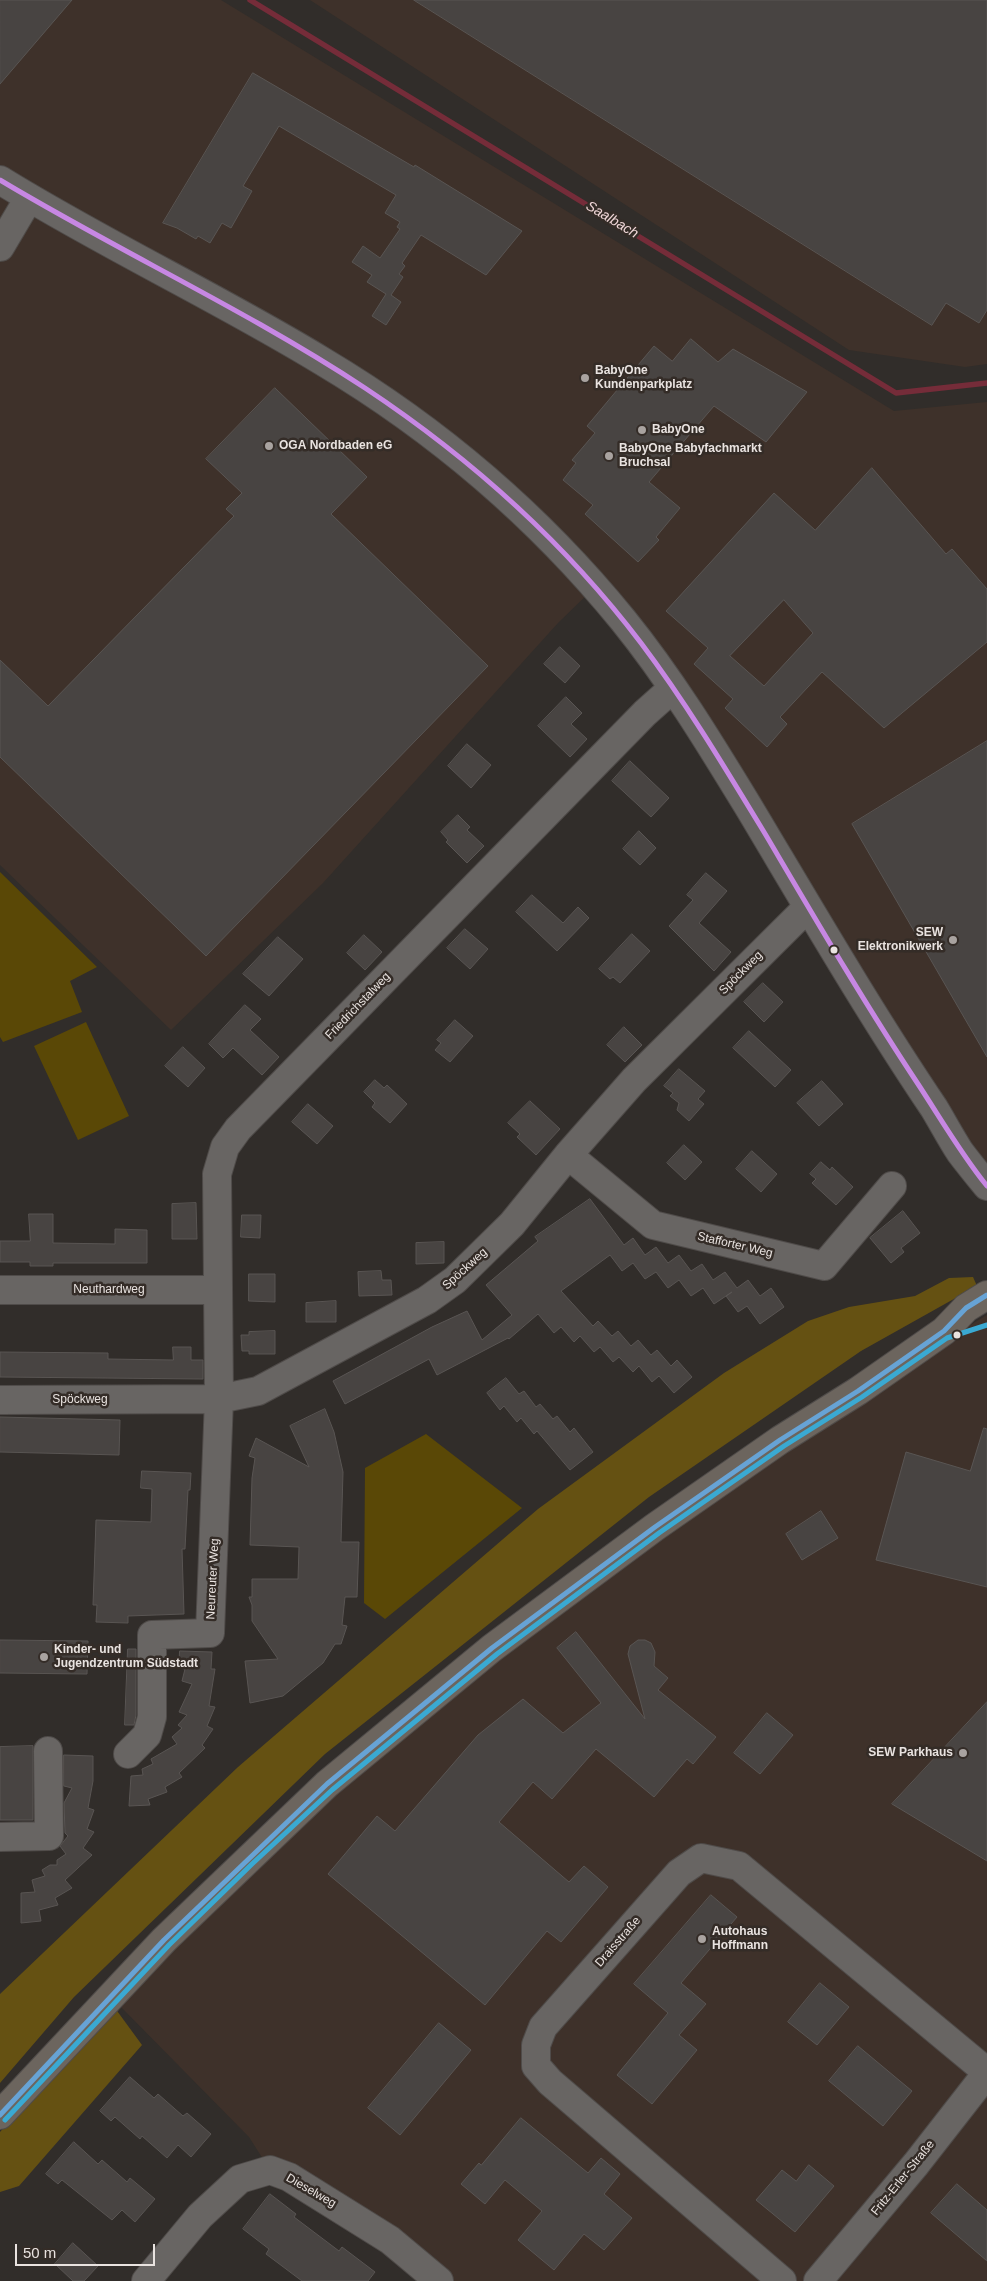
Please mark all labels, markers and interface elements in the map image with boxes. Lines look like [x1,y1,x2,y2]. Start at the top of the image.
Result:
water label: Saalbach [583,198,641,242]
place label: BabyOne Kundenparkplatz [595,364,692,392]
marker: BabyOne Kundenparkplatz [579,372,591,384]
place label: BabyOne [652,423,705,437]
marker: BabyOne [636,424,648,436]
place label: OGA Nordbaden eG [279,439,392,453]
marker: OGA Nordbaden eG [263,440,275,452]
place label: BabyOne Babyfachmarkt Bruchsal [619,442,762,470]
marker: BabyOne Babyfachmarkt Bruchsal [603,450,615,462]
place label: SEW Elektronikwerk [858,926,943,954]
marker: SEW Elektronikwerk [947,934,959,946]
unlabelled marker [829,945,839,955]
street label: Spöckweg [716,948,766,998]
street label: Friedrichstalweg [322,970,394,1042]
street label: Stafforter Weg [696,1229,774,1261]
street label: Spöckweg [440,1245,490,1293]
street label: Neuthardweg [73,1283,145,1297]
unlabelled marker [952,1330,962,1340]
street label: Spöckweg [52,1393,108,1407]
street label: Neureuter Weg [204,1538,222,1620]
place label: Kinder- und Jugendzentrum Südstadt [54,1643,198,1671]
marker: Kinder- und Jugendzentrum Südstadt [38,1651,50,1663]
place label: SEW Parkhaus [868,1746,953,1760]
marker: SEW Parkhaus [957,1747,969,1759]
street label: Draisstraße [592,1914,644,1970]
place label: Autohaus Hoffmann [712,1925,768,1953]
marker: Autohaus Hoffmann [696,1933,708,1945]
street label: Fritz-Erler-Straße [868,2137,938,2219]
street label: Dieselweg [283,2171,339,2211]
scale bar [18,2234,158,2266]
text: 50 m [23,2244,56,2261]

